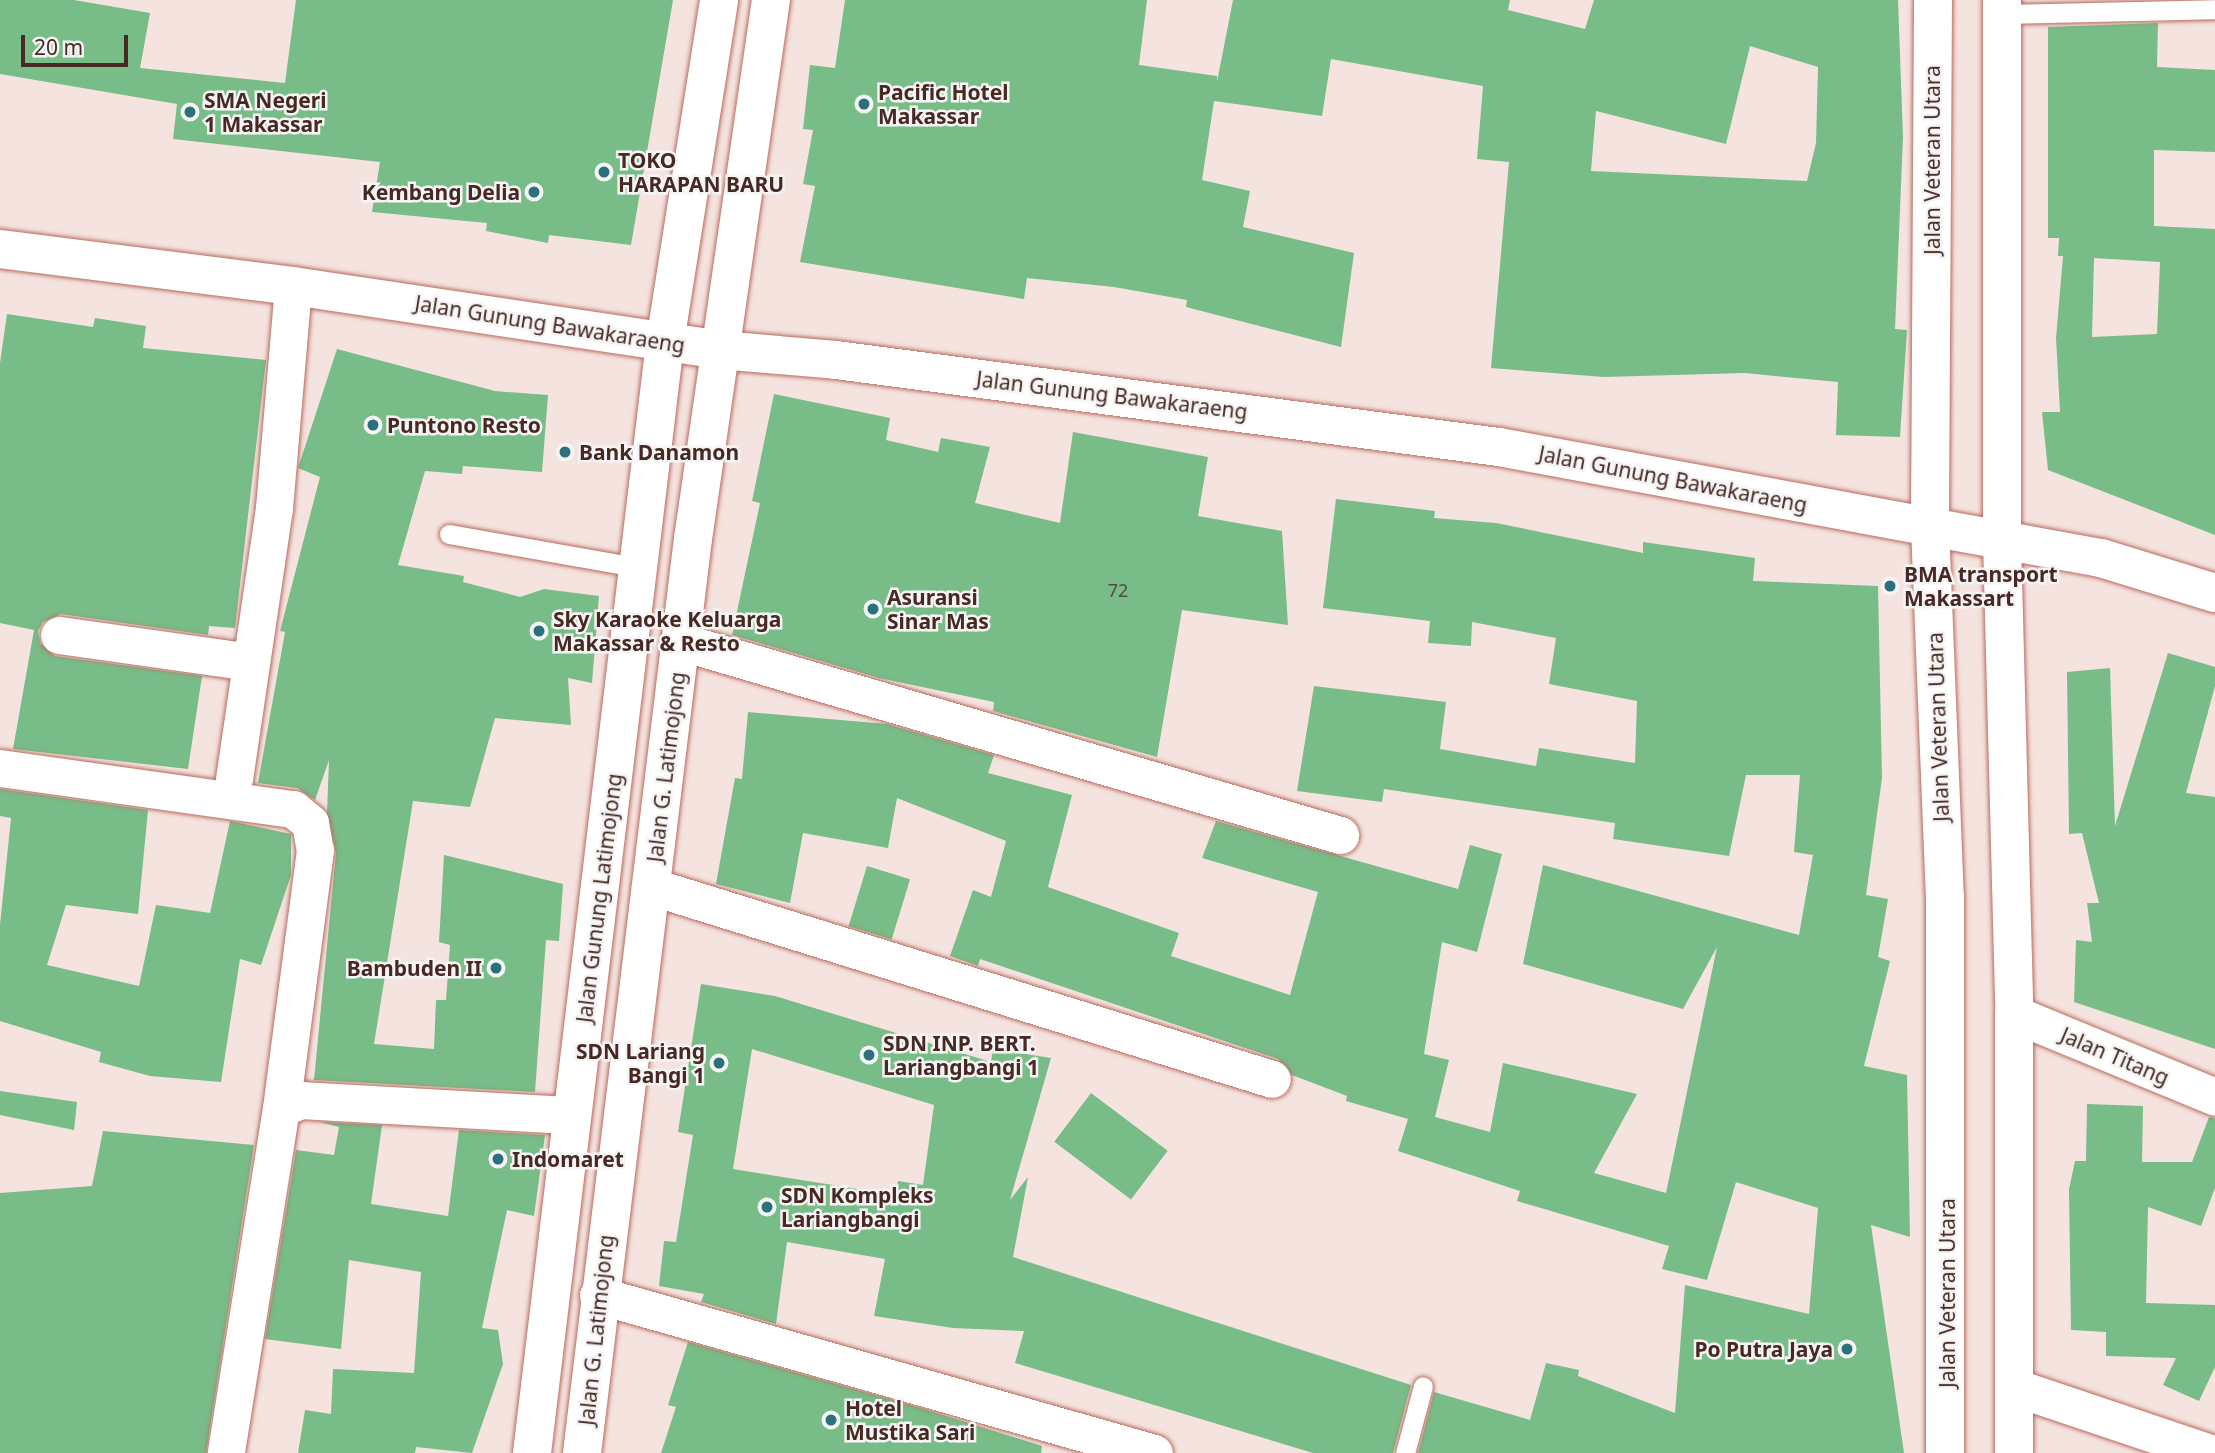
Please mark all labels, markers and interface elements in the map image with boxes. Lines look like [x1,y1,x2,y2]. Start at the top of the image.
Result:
scale bar [24,21,131,65]
text: 20 m [34,33,83,61]
street label: Jalan Veteran Utara [1919,65,1945,255]
place label: Pacific Hotel Makassar [878,79,1009,129]
place label: SMA Negeri 1 Makassar [204,87,326,137]
marker: Pacific Hotel Makassar [856,96,872,112]
marker: SMA Negeri 1 Makassar [182,104,198,120]
place label: TOKO HARAPAN BARU [618,147,784,197]
marker: TOKO HARAPAN BARU [596,164,612,180]
place label: Kembang Delia [362,179,520,205]
marker: Kembang Delia [526,184,542,200]
street label: Jalan Gunung Bawakaraeng [413,290,687,358]
street label: Jalan Gunung Bawakaraeng [975,366,1249,424]
place label: Puntono Resto [387,412,541,438]
marker: Puntono Resto [365,417,381,433]
place label: Bank Danamon [579,439,739,465]
street label: Jalan Gunung Bawakaraeng [1537,441,1809,517]
marker: Bank Danamon [557,444,573,460]
place label: BMA transport Makassart [1904,561,2058,611]
marker: BMA transport Makassart [1882,578,1898,594]
house number: 72 [1108,579,1128,601]
place label: Asuransi Sinar Mas [887,584,989,634]
marker: Asuransi Sinar Mas [865,601,881,617]
place label: Sky Karaoke Keluarga Makassar & Resto [553,606,781,656]
marker: Sky Karaoke Keluarga Makassar & Resto [531,623,547,639]
street label: Jalan Veteran Utara [1922,632,1954,822]
street label: Jalan G. Latimojong [642,670,690,864]
street label: Jalan Gunung Latimojong [571,772,627,1024]
place label: Bambuden II [347,955,482,981]
marker: Bambuden II [488,960,504,976]
street label: Jalan Titang [2057,1022,2173,1090]
place label: SDN INP. BERT. Lariangbangi 1 [883,1030,1039,1080]
place label: SDN Lariang Bangi 1 [576,1038,705,1088]
marker: SDN INP. BERT. Lariangbangi 1 [861,1047,877,1063]
marker: SDN Lariang Bangi 1 [711,1055,727,1071]
place label: Indomaret [512,1146,624,1172]
marker: Indomaret [490,1151,506,1167]
place label: SDN Kompleks Lariangbangi [781,1182,934,1232]
street label: Jalan Veteran Utara [1934,1198,1960,1388]
marker: SDN Kompleks Lariangbangi [759,1199,775,1215]
street label: Jalan G. Latimojong [573,1233,619,1427]
place label: Po Putra Jaya [1694,1336,1833,1362]
marker: Po Putra Jaya [1839,1341,1855,1357]
place label: Hotel Mustika Sari [845,1395,975,1445]
marker: Hotel Mustika Sari [823,1412,839,1428]

